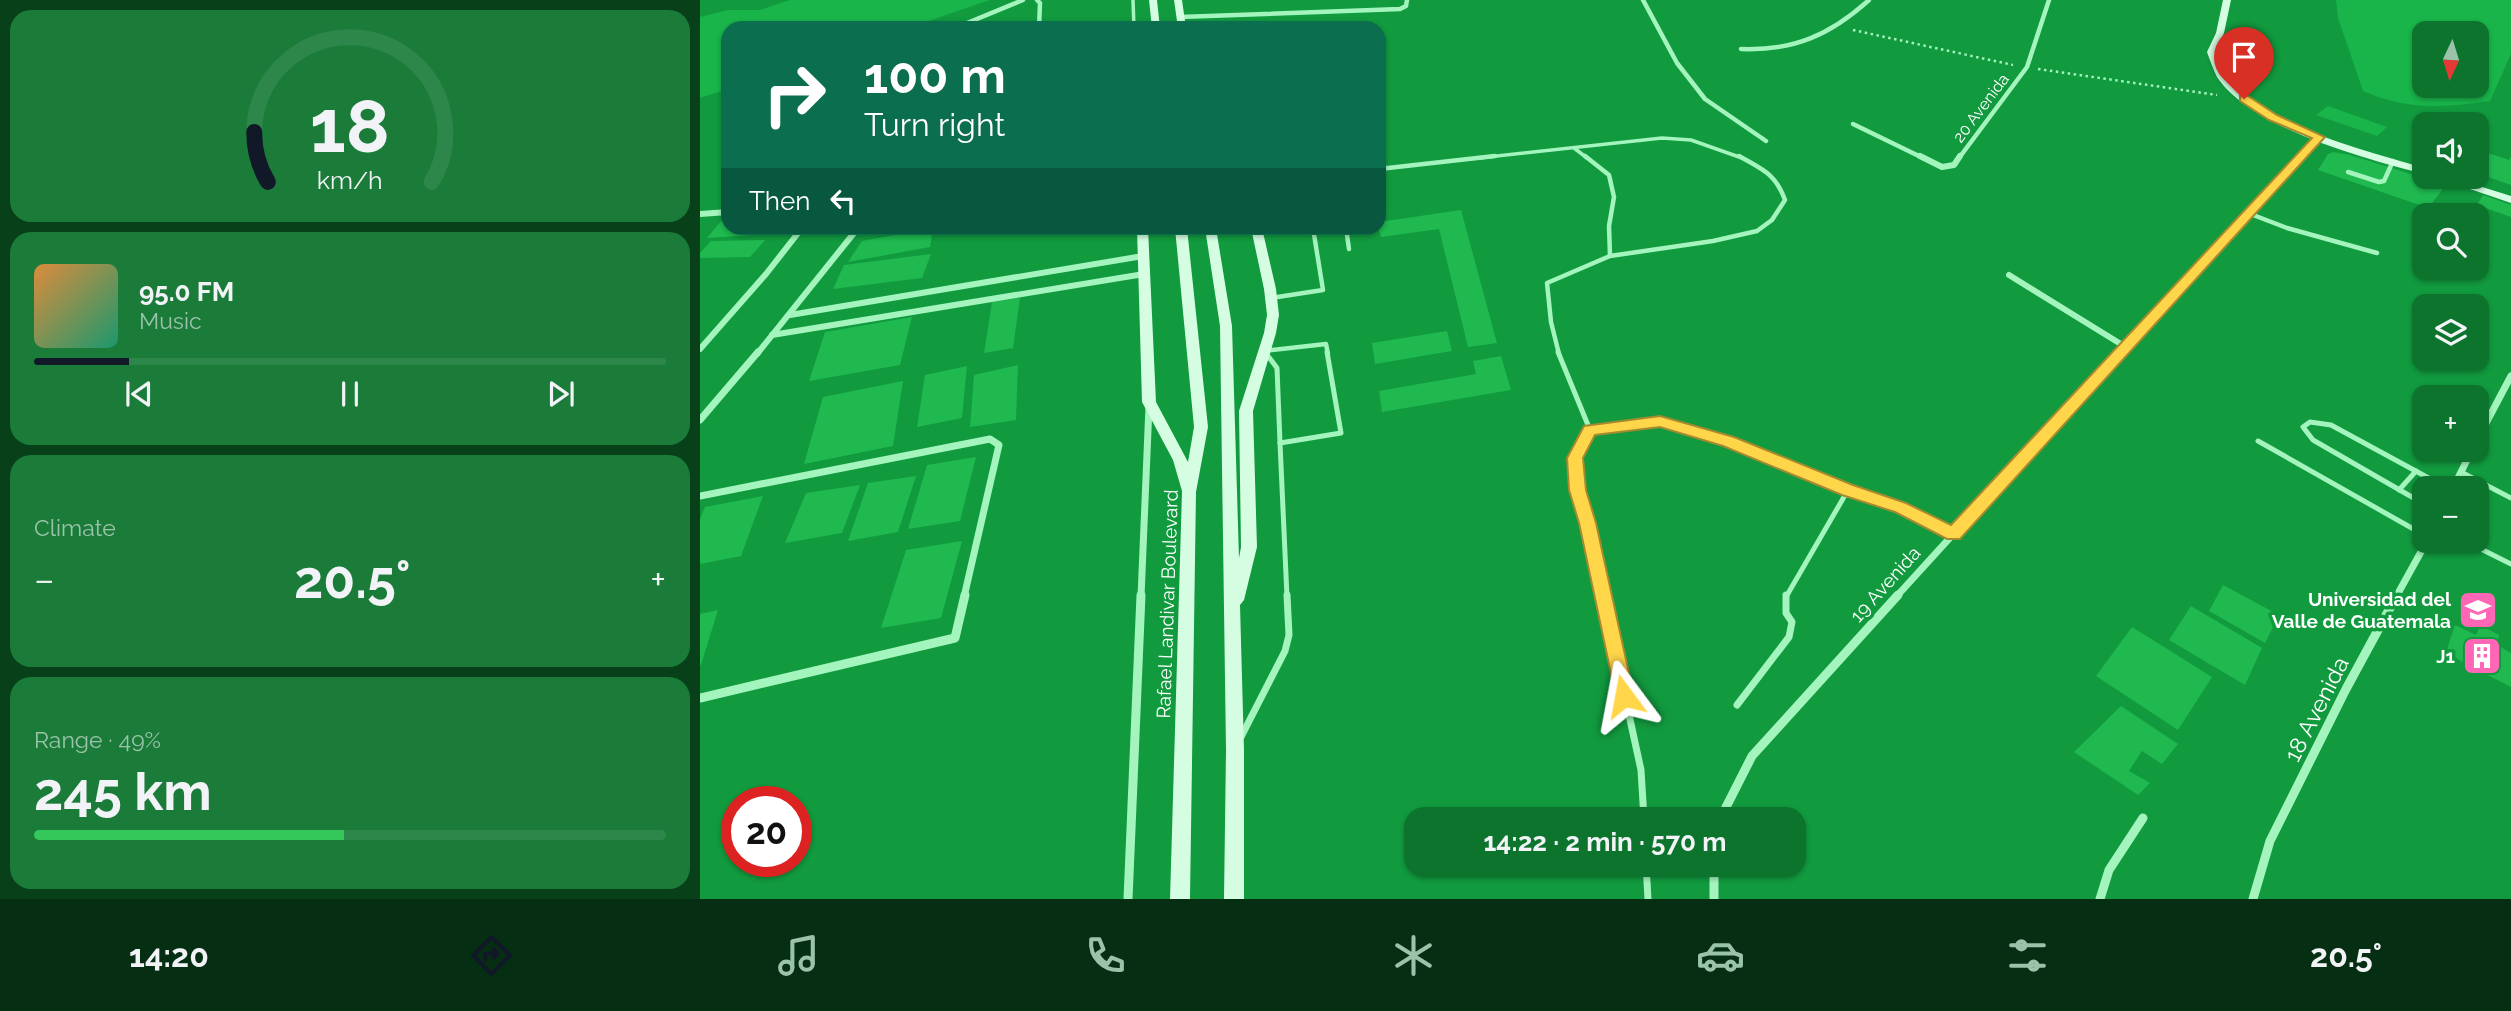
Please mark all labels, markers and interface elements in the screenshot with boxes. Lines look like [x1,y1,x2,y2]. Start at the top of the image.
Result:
north arrow [2412,21,2488,98]
map controls [2412,21,2489,553]
pin [2214,27,2274,99]
icon: arrive [2225,38,2263,76]
text: 100 m [864,47,1006,104]
icon: right [749,49,840,140]
street label: 20 Avenida [1949,70,2013,146]
text: 18 [310,85,390,170]
text: Turn right [864,106,1005,143]
button: sound [2412,112,2489,189]
text: km/h [317,165,383,195]
icon: left [824,182,862,220]
text: Then [749,186,810,216]
button: search [2412,203,2489,280]
text: 95.0 FM [139,277,234,307]
button: layers [2412,294,2489,371]
text: Music [139,307,202,334]
icon: previous [120,375,158,413]
icon: pause [331,375,369,413]
icon: next [542,375,580,413]
button: + [2412,385,2489,462]
button: − [2412,476,2489,553]
street label: Rafael Landivar Boulevard [1152,489,1182,719]
text: Climate [34,514,116,541]
street label: 19 Avenida [1845,542,1925,626]
text: 20.5° [294,549,411,610]
text: − [34,557,54,602]
text: + [650,557,666,602]
place label: Universidad del Valle de Guatemala [2272,588,2452,632]
school or university icon: Universidad del Valle de Guatemala [2457,589,2499,631]
building icon: J1 [2461,635,2503,677]
place label: J1 [2436,645,2455,667]
street label: 18 Avenida [2278,652,2354,766]
position arrow [1587,659,1661,733]
text: Range · 49% [34,726,161,753]
text: 245 km [34,761,212,822]
speed limit sign: 20 [721,786,812,877]
text: 14:22 · 2 min · 570 m [1484,827,1726,857]
icon: directions [467,931,516,980]
icon: music [774,931,823,980]
icon: phone [1081,931,1130,980]
icon: climate [1389,931,1438,980]
icon: car [1696,931,1745,980]
icon: filters [2003,931,2052,980]
text: 14:20 [129,937,209,974]
text: 20.5° [2310,937,2382,974]

